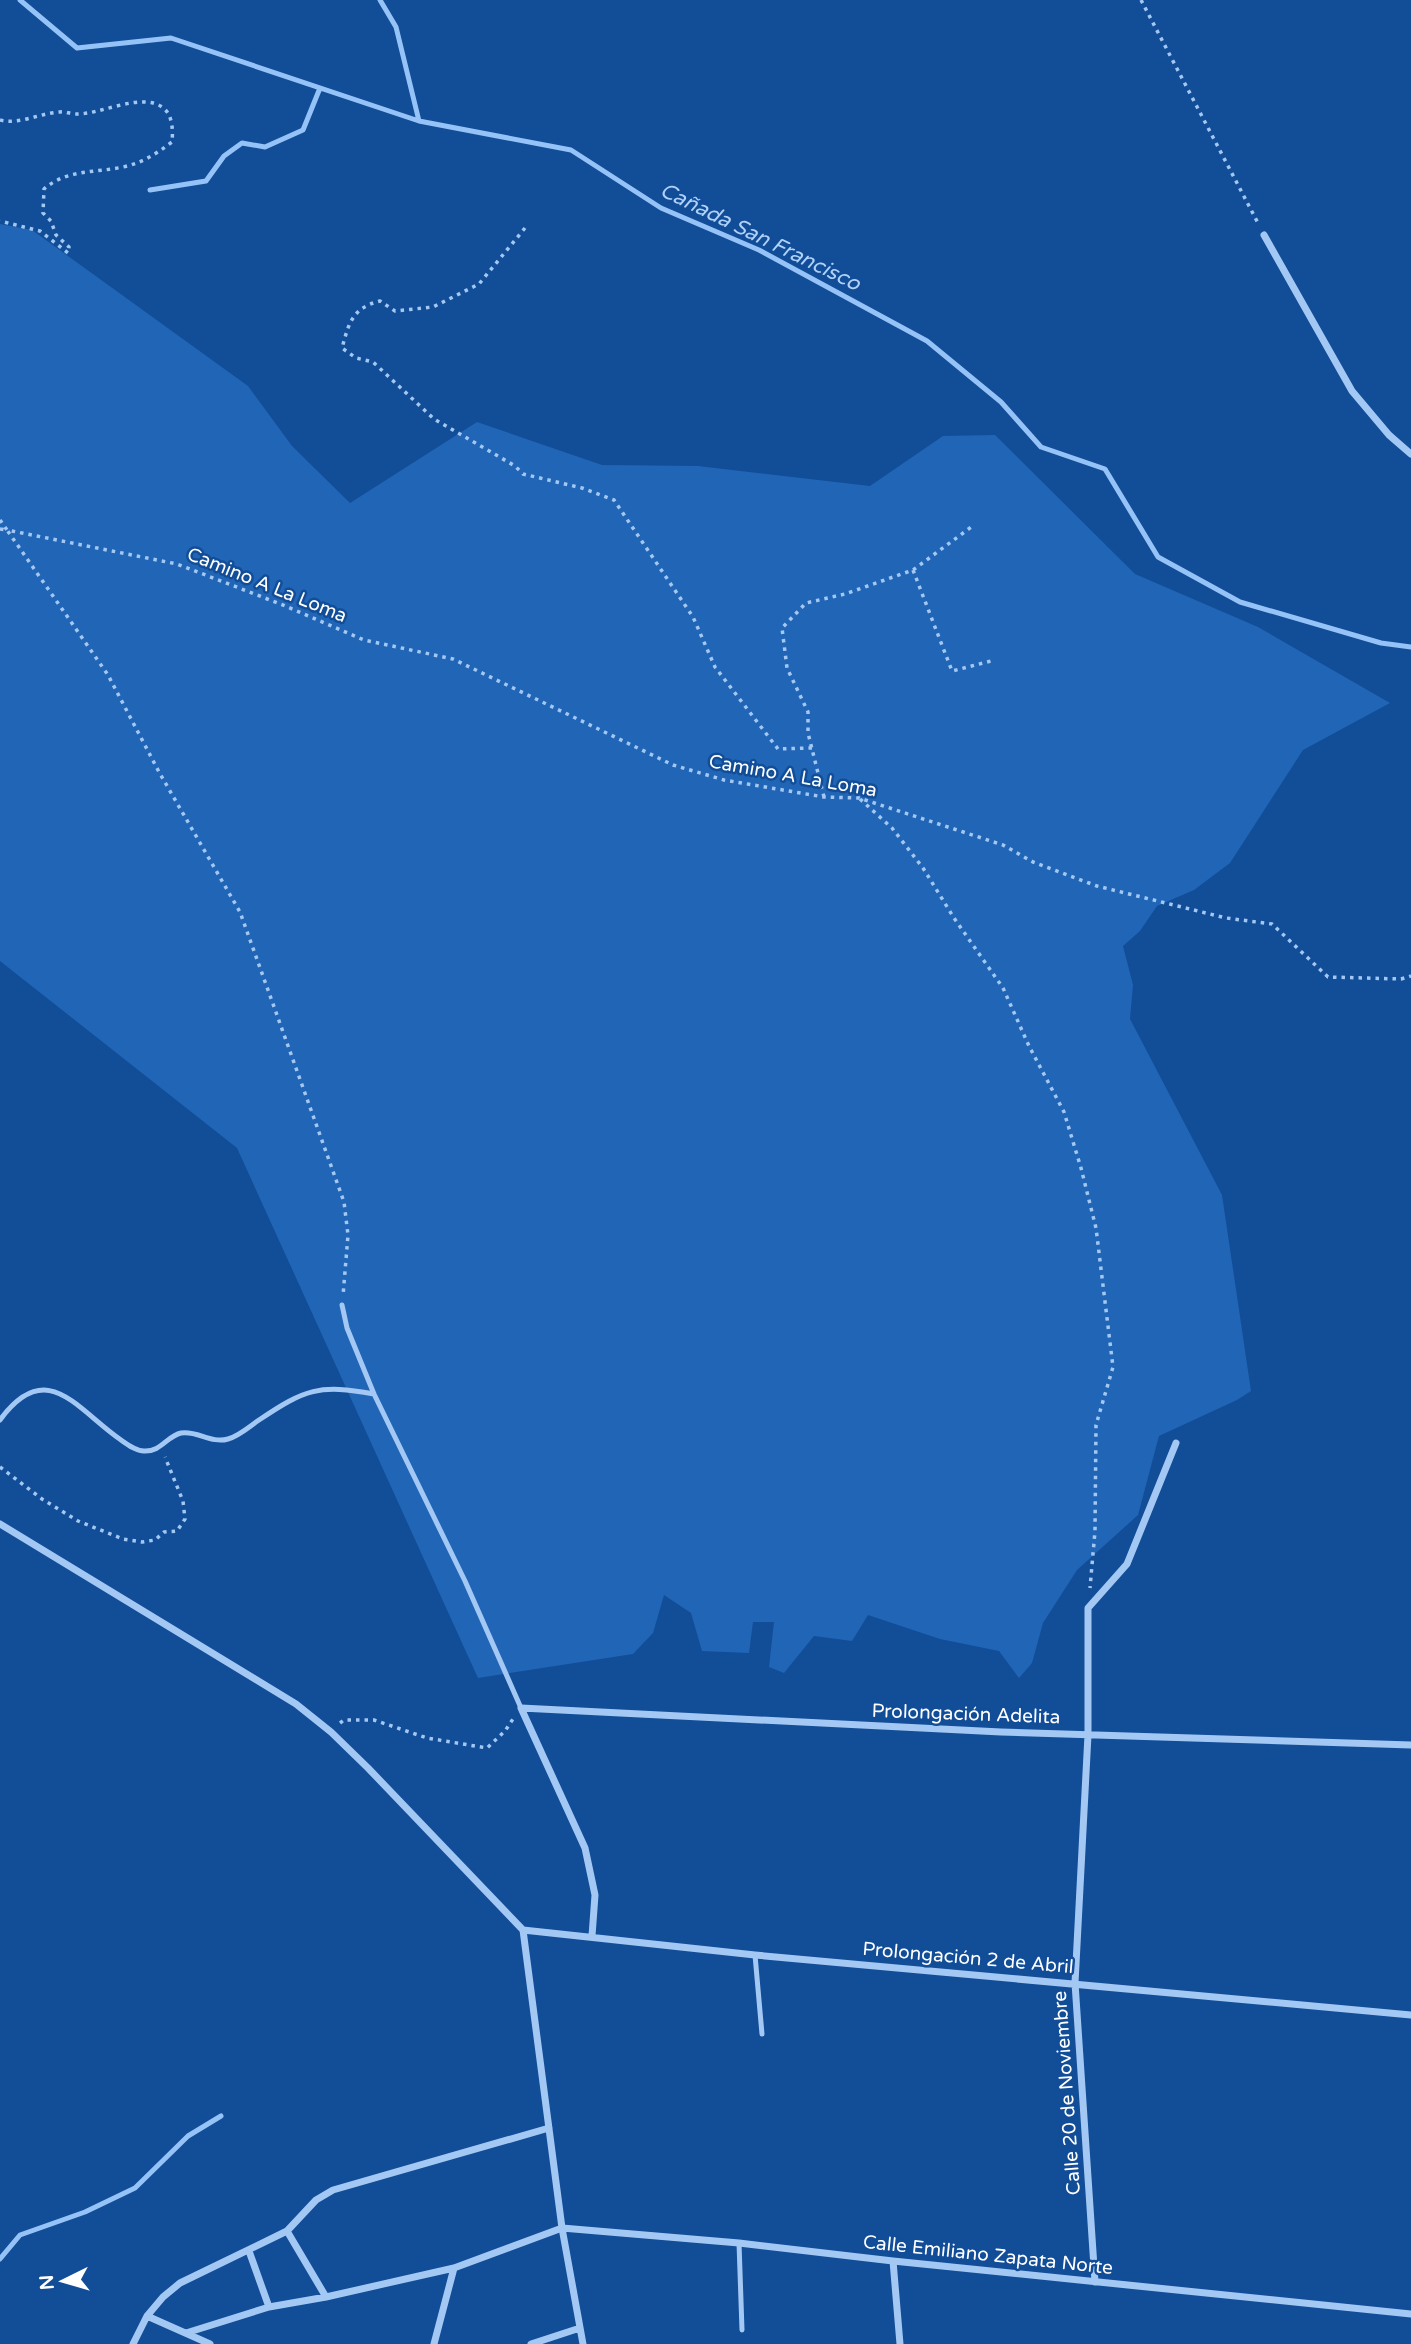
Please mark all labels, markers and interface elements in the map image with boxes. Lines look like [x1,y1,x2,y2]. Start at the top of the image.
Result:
water label: Cañada San Francisco [656,178,865,297]
street label: Camino A La Loma [184,543,350,627]
street label: Camino A La Loma [707,750,879,802]
street label: Prolongación Adelita [871,1700,1061,1728]
street label: Prolongación 2 de Abril [861,1938,1075,1978]
street label: Calle 20 de Noviembre [1049,1990,1085,2196]
street label: Calle Emiliano Zapata Norte [862,2231,1114,2279]
north arrow [28,2246,98,2316]
text: N [35,2274,59,2291]

